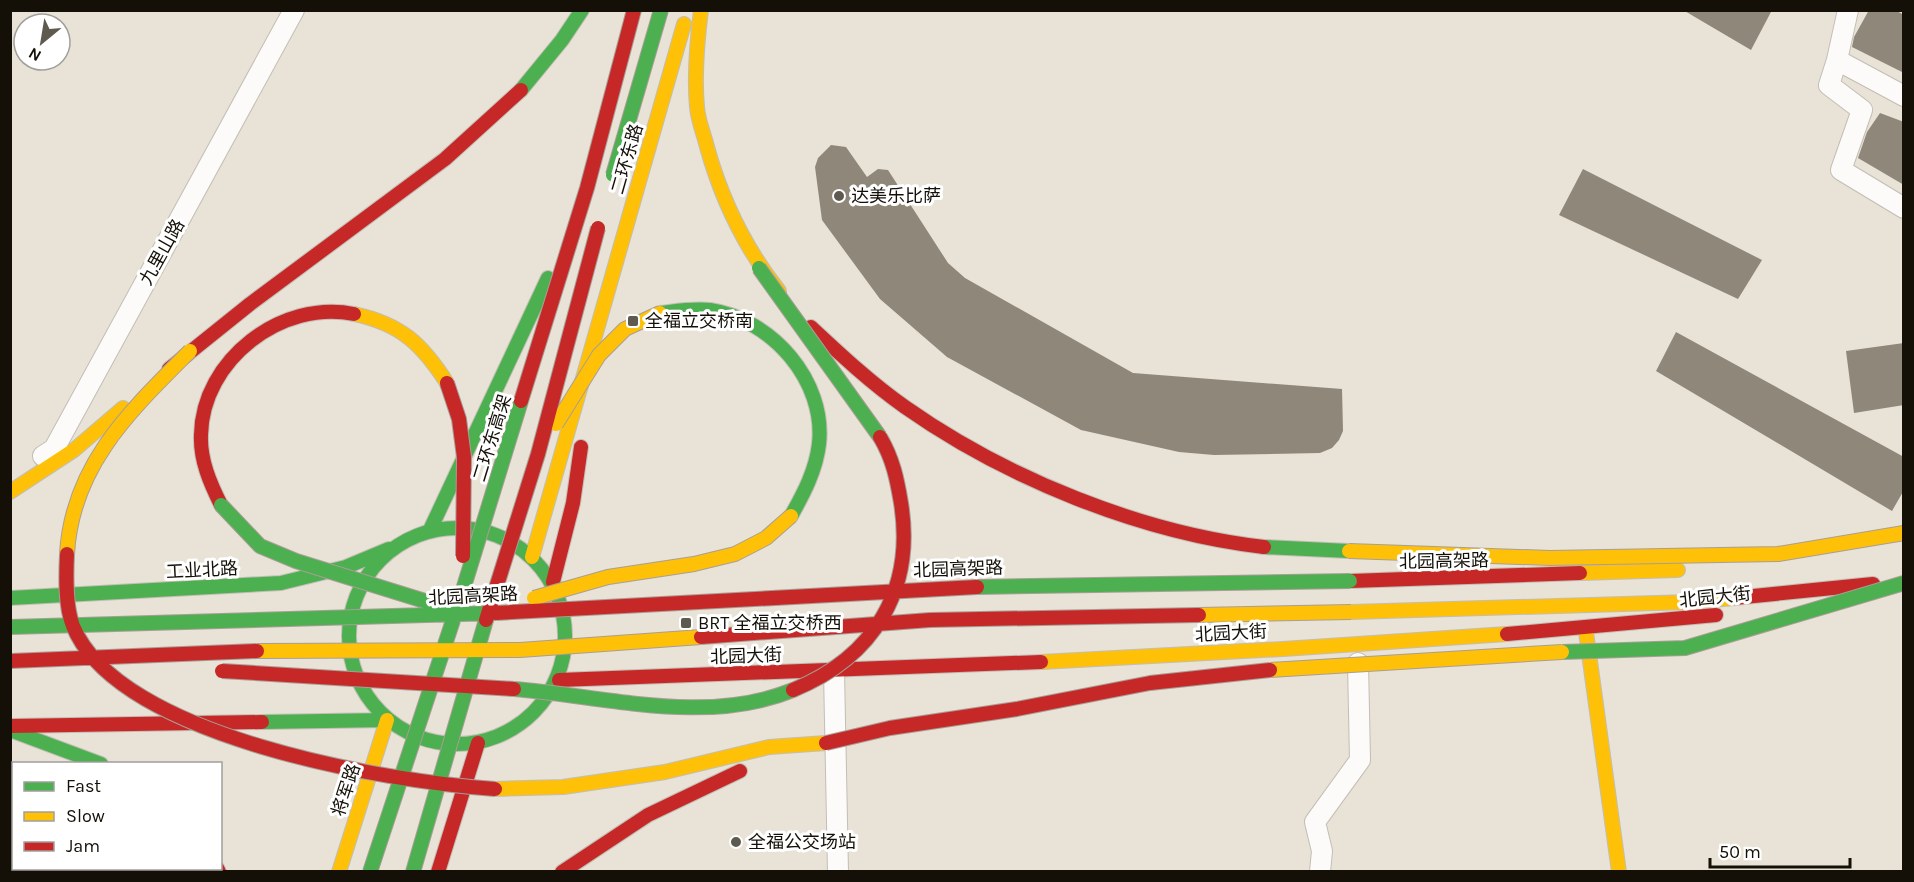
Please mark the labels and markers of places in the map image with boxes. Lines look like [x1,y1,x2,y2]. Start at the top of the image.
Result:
place label: 达美乐比萨 [851,185,941,207]
marker: 达美乐比萨 [832,189,846,203]
place label: 全福立交桥南 [645,310,753,332]
marker: 全福立交桥南 [626,314,640,328]
place label: BRT 全福立交桥西 [698,612,842,634]
marker: BRT 全福立交桥西 [679,616,693,630]
place label: 全福公交场站 [748,831,856,853]
marker: 全福公交场站 [729,835,743,849]

